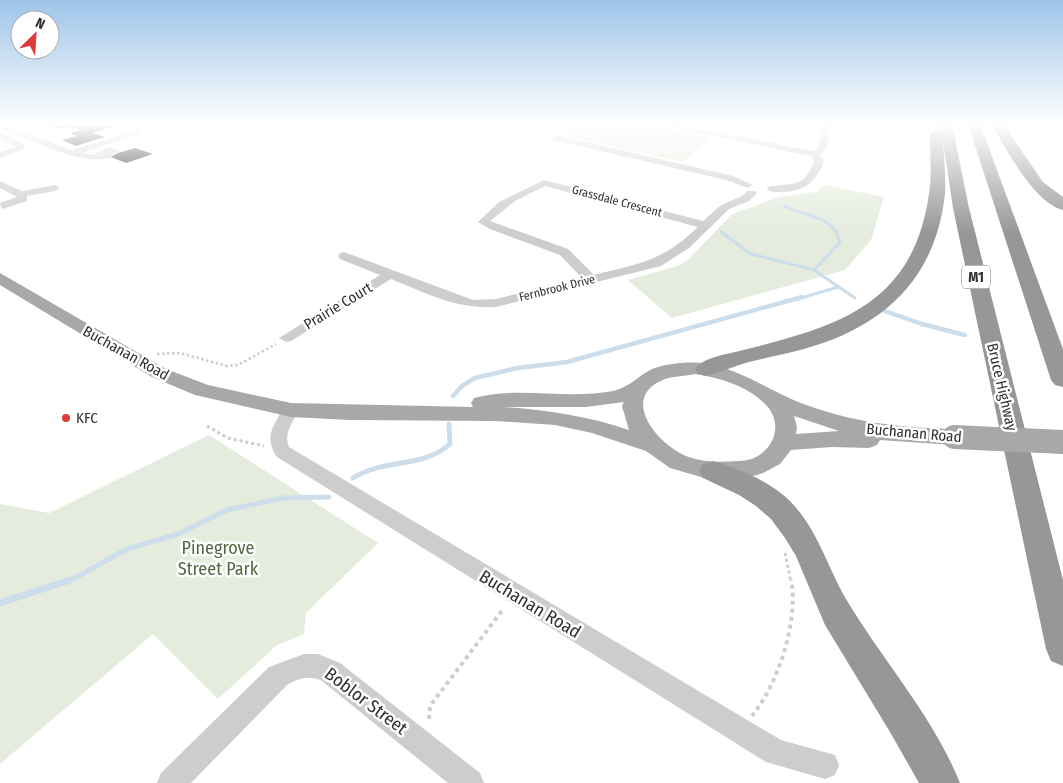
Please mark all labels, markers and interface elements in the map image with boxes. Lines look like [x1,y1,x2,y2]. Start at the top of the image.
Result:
north arrow [10,10,60,60]
text: N [33,14,48,33]
street label: Grassdale Crescent [570,182,664,220]
road number: M1 [962,266,990,288]
street label: Fernbrook Drive [517,272,597,304]
street label: Prairie Court [301,279,376,333]
street label: Buchanan Road [80,322,172,384]
street label: Bruce Highway [983,341,1021,433]
place label: KFC [76,409,98,427]
marker: KFC [60,412,72,424]
street label: Buchanan Road [866,420,962,446]
park label: Pinegrove Street Park [178,537,259,580]
street label: Buchanan Road [475,565,585,643]
street label: Boblor Street [320,663,412,739]

